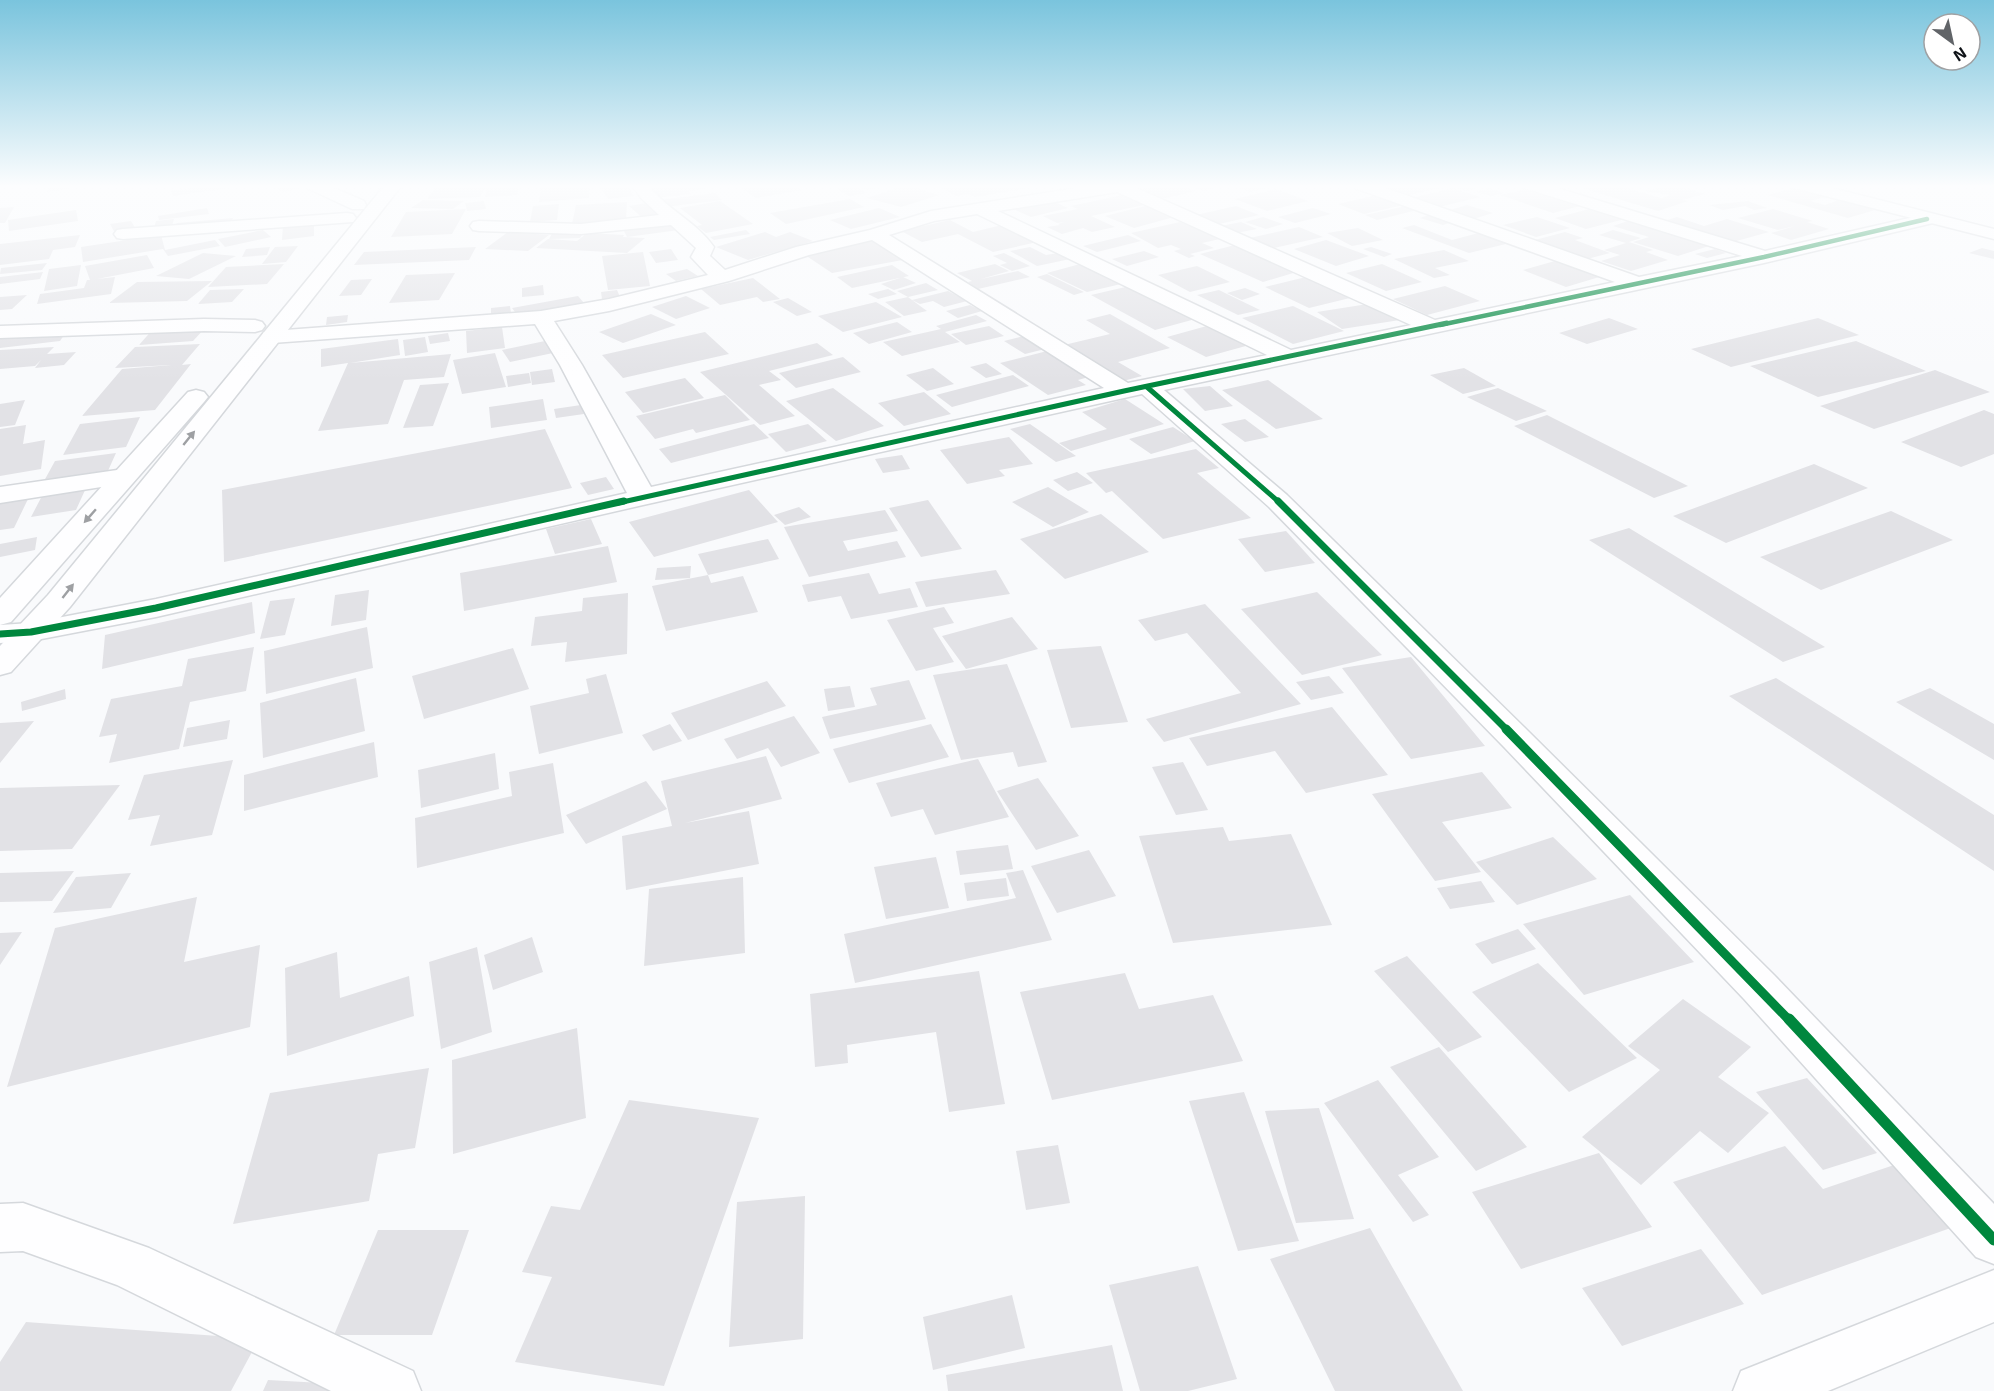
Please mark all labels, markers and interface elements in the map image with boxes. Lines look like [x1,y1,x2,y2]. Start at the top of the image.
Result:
north arrow [1922,12,1982,72]
text: N [1950,44,1970,66]
one-way arrow [183,430,196,446]
one-way arrow [84,508,97,523]
one-way arrow [61,583,73,598]

